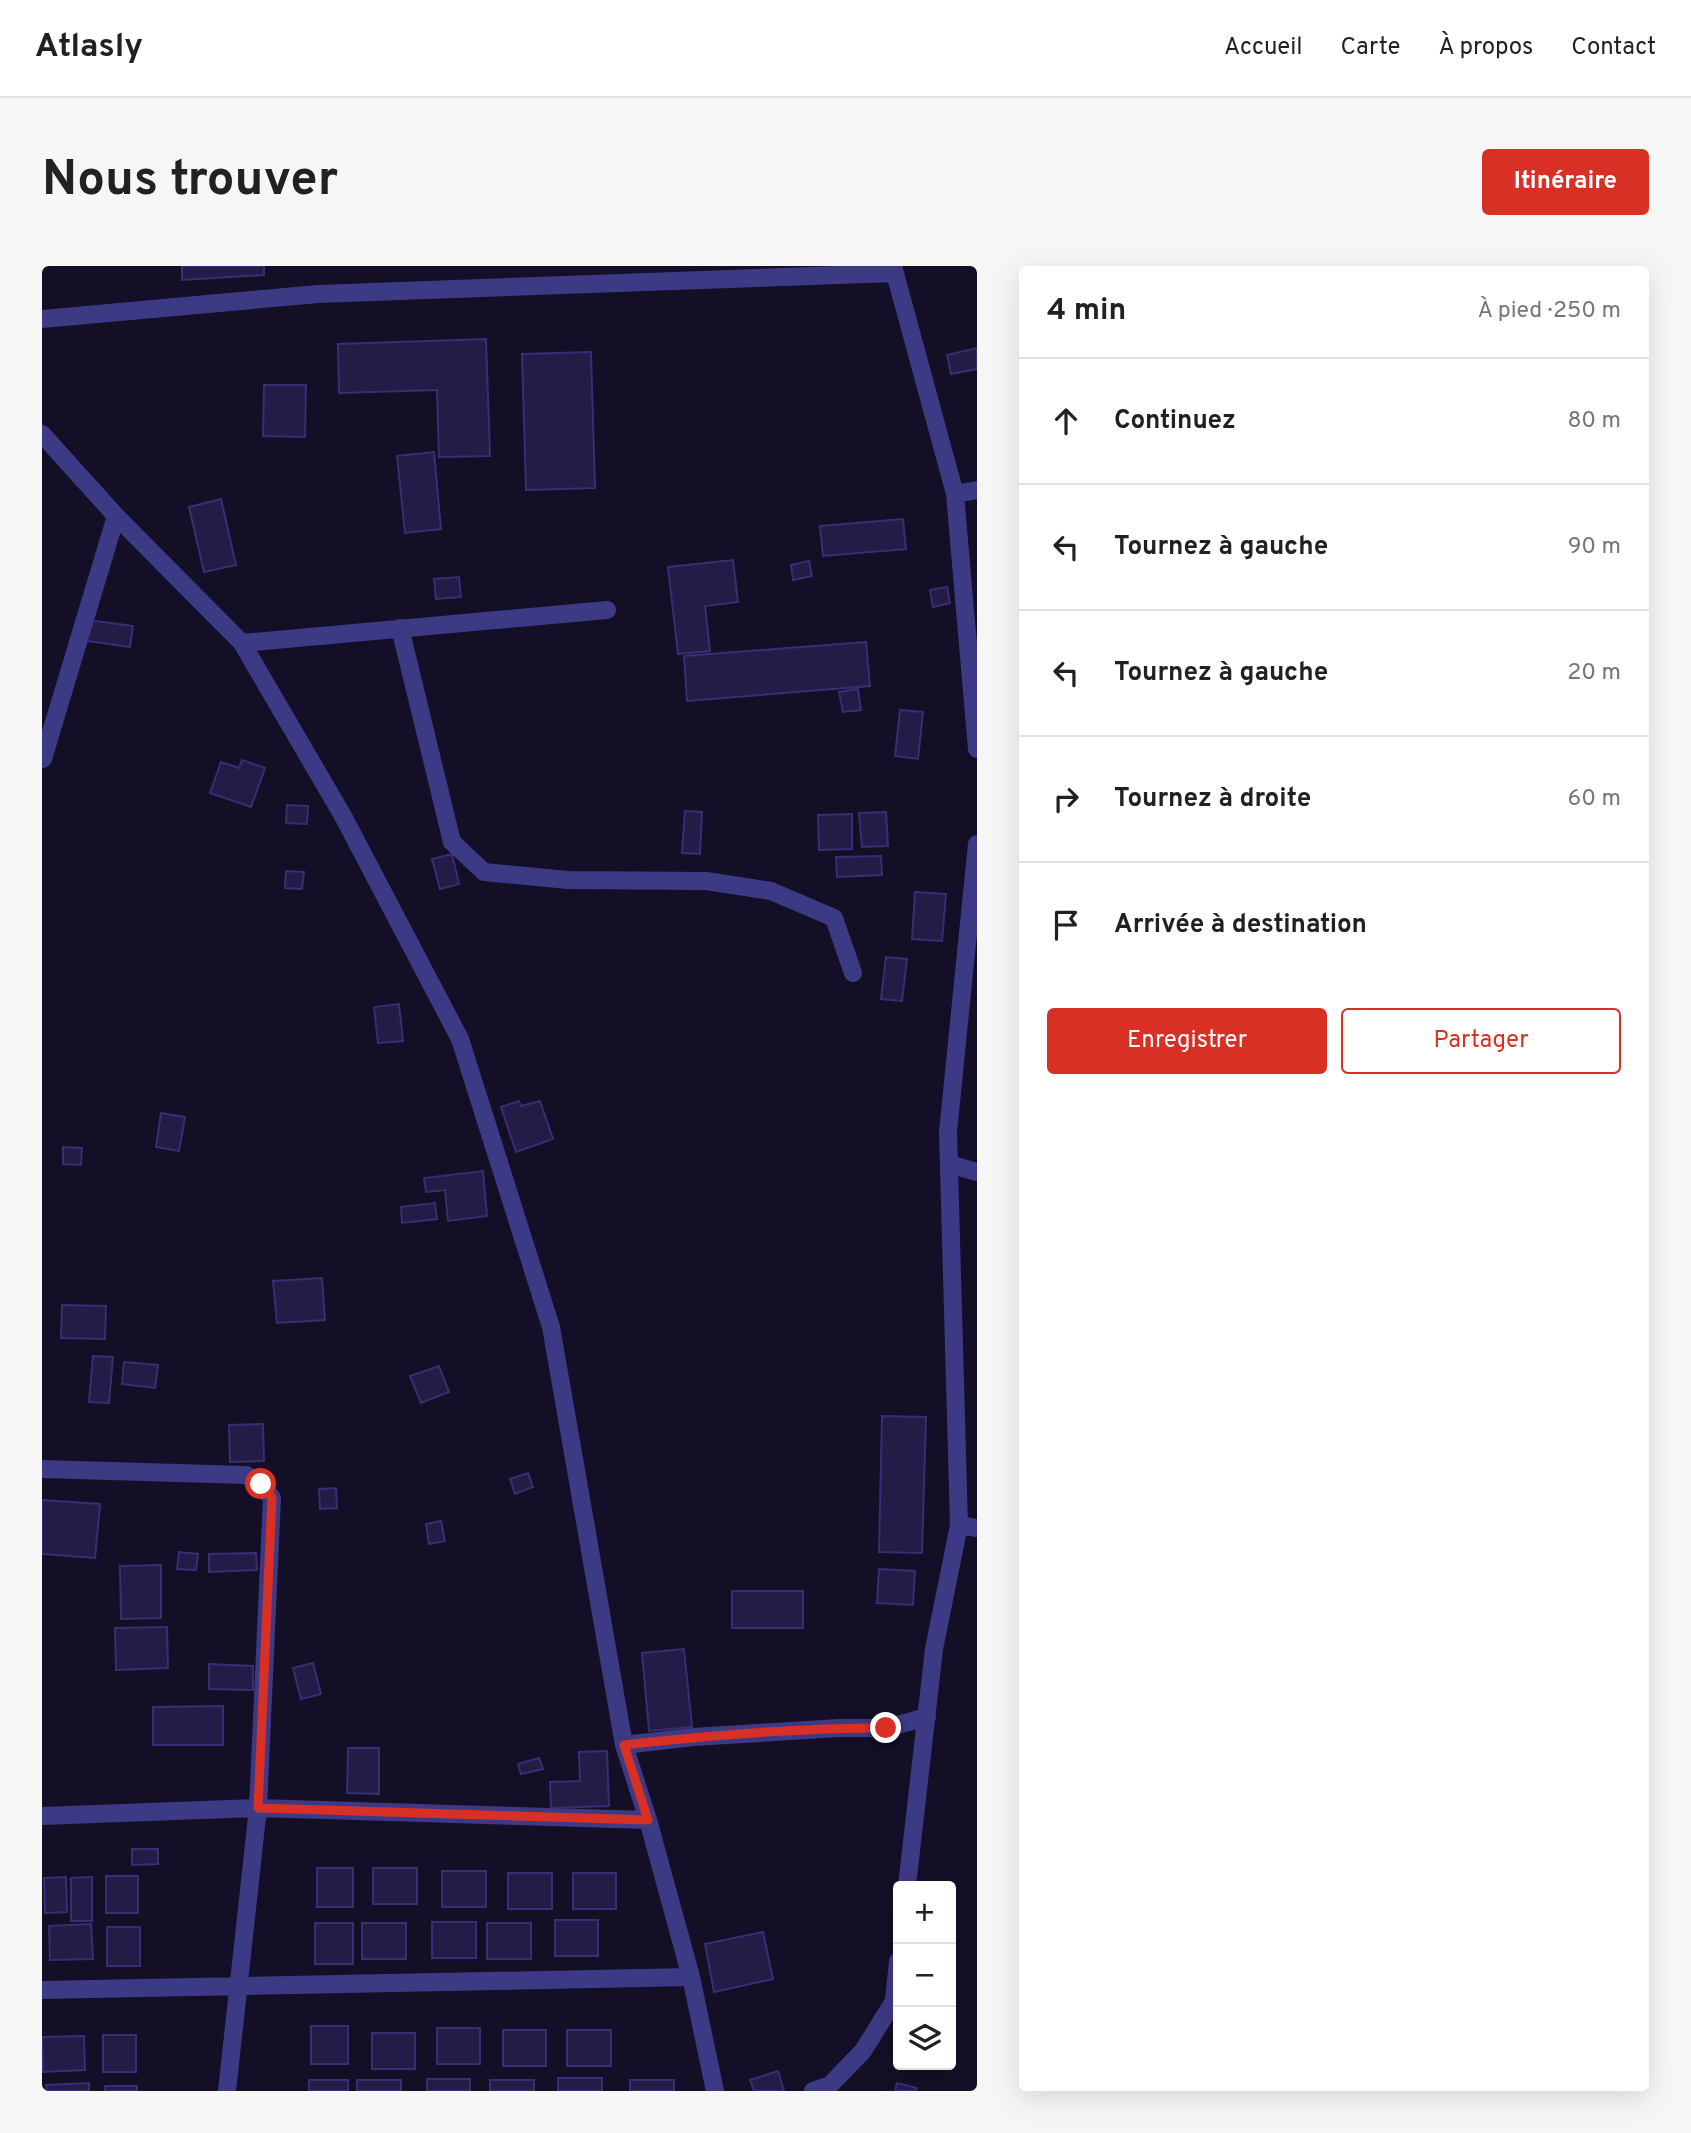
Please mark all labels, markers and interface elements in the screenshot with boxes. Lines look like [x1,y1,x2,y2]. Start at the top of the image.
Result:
text: Atlasly [35,27,143,69]
text: Accueil [1224,33,1303,63]
text: Carte [1341,33,1400,63]
text: À propos [1438,33,1533,63]
text: Contact [1571,33,1656,63]
button: Itinéraire [1482,149,1649,215]
text: Nous trouver [42,151,338,213]
text: 4 min [1047,293,1126,330]
text: À pied · 250 m [1478,297,1621,326]
icon: ahead [1047,402,1085,440]
text: Continuez [1114,405,1236,438]
text: 80 m [1568,407,1621,436]
icon: left [1047,528,1085,566]
text: Tournez à gauche [1114,531,1328,564]
text: 90 m [1568,533,1621,562]
icon: left [1047,654,1085,692]
text: Tournez à gauche [1114,657,1328,690]
text: 20 m [1567,659,1621,688]
icon: right [1047,780,1085,818]
text: Tournez à droite [1114,783,1311,816]
text: 60 m [1568,785,1621,814]
icon: arrive [1047,906,1085,944]
text: Arrivée à destination [1114,909,1367,942]
button: Enregistrer [1047,1008,1327,1074]
button: Partager [1341,1008,1621,1074]
route start [245,1468,276,1499]
route end [870,1712,901,1743]
map controls [893,1881,956,2070]
button: + [893,1881,956,1944]
button: − [893,1944,956,2007]
button: layers [893,2007,956,2070]

